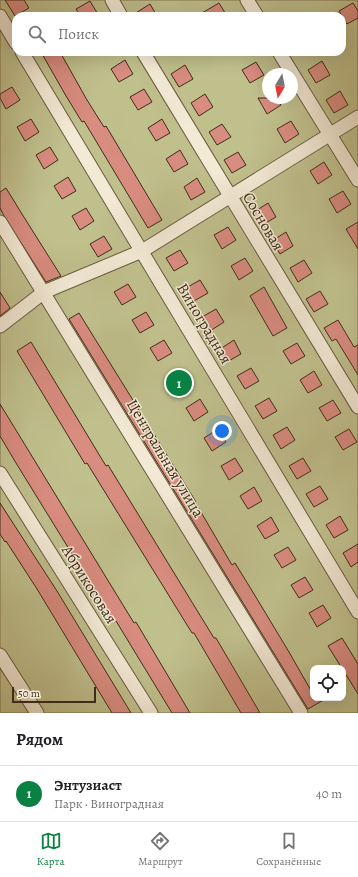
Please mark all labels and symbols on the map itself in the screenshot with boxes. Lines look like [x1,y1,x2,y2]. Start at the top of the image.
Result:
north arrow [262,68,298,104]
street label: Сосновая [237,188,289,255]
street label: Виноградная [171,279,237,368]
pin: 1 [166,368,192,398]
street label: Центральная улица [121,395,209,522]
your location [212,421,232,441]
street label: Абрикосовая [56,540,122,628]
scale bar [12,685,96,704]

